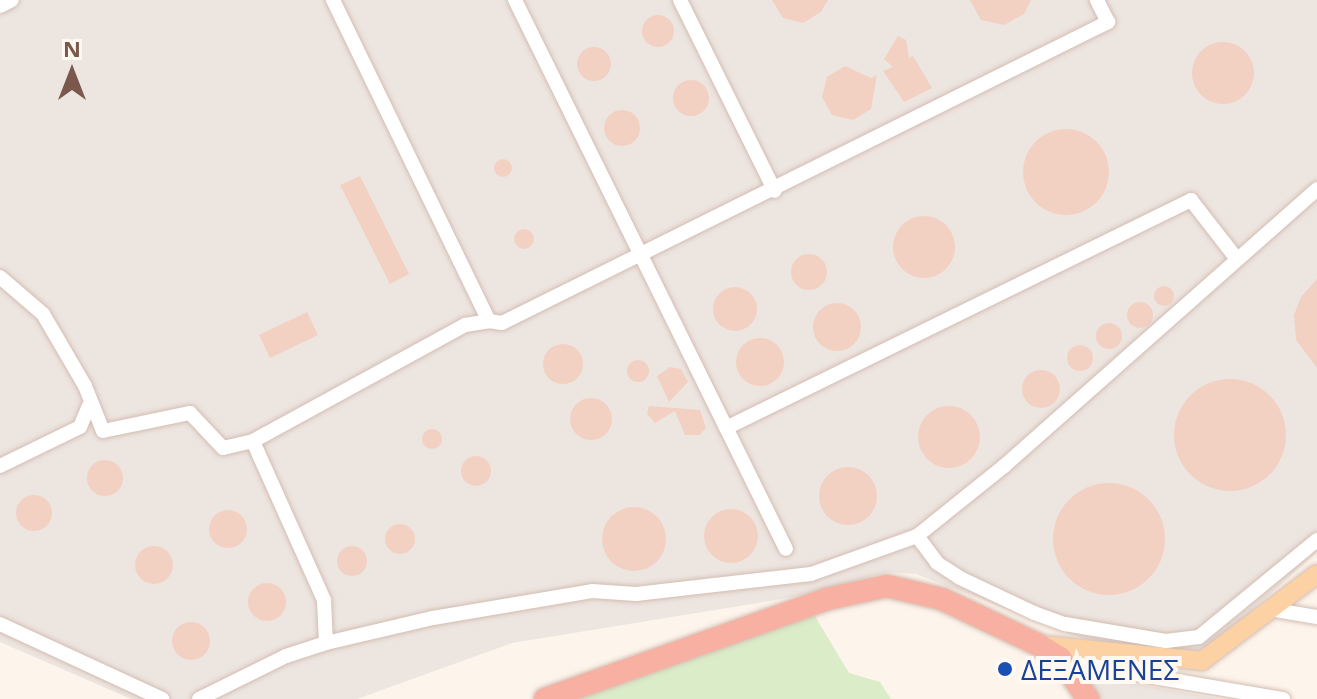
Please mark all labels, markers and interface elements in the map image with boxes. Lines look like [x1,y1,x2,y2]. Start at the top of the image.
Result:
north arrow [32,32,112,112]
text: N [63,33,81,63]
place label: ΔΕΞΑΜΕΝΕΣ [1021,652,1179,686]
marker: ΔΕΞΑΜΕΝΕΣ [996,660,1014,678]

